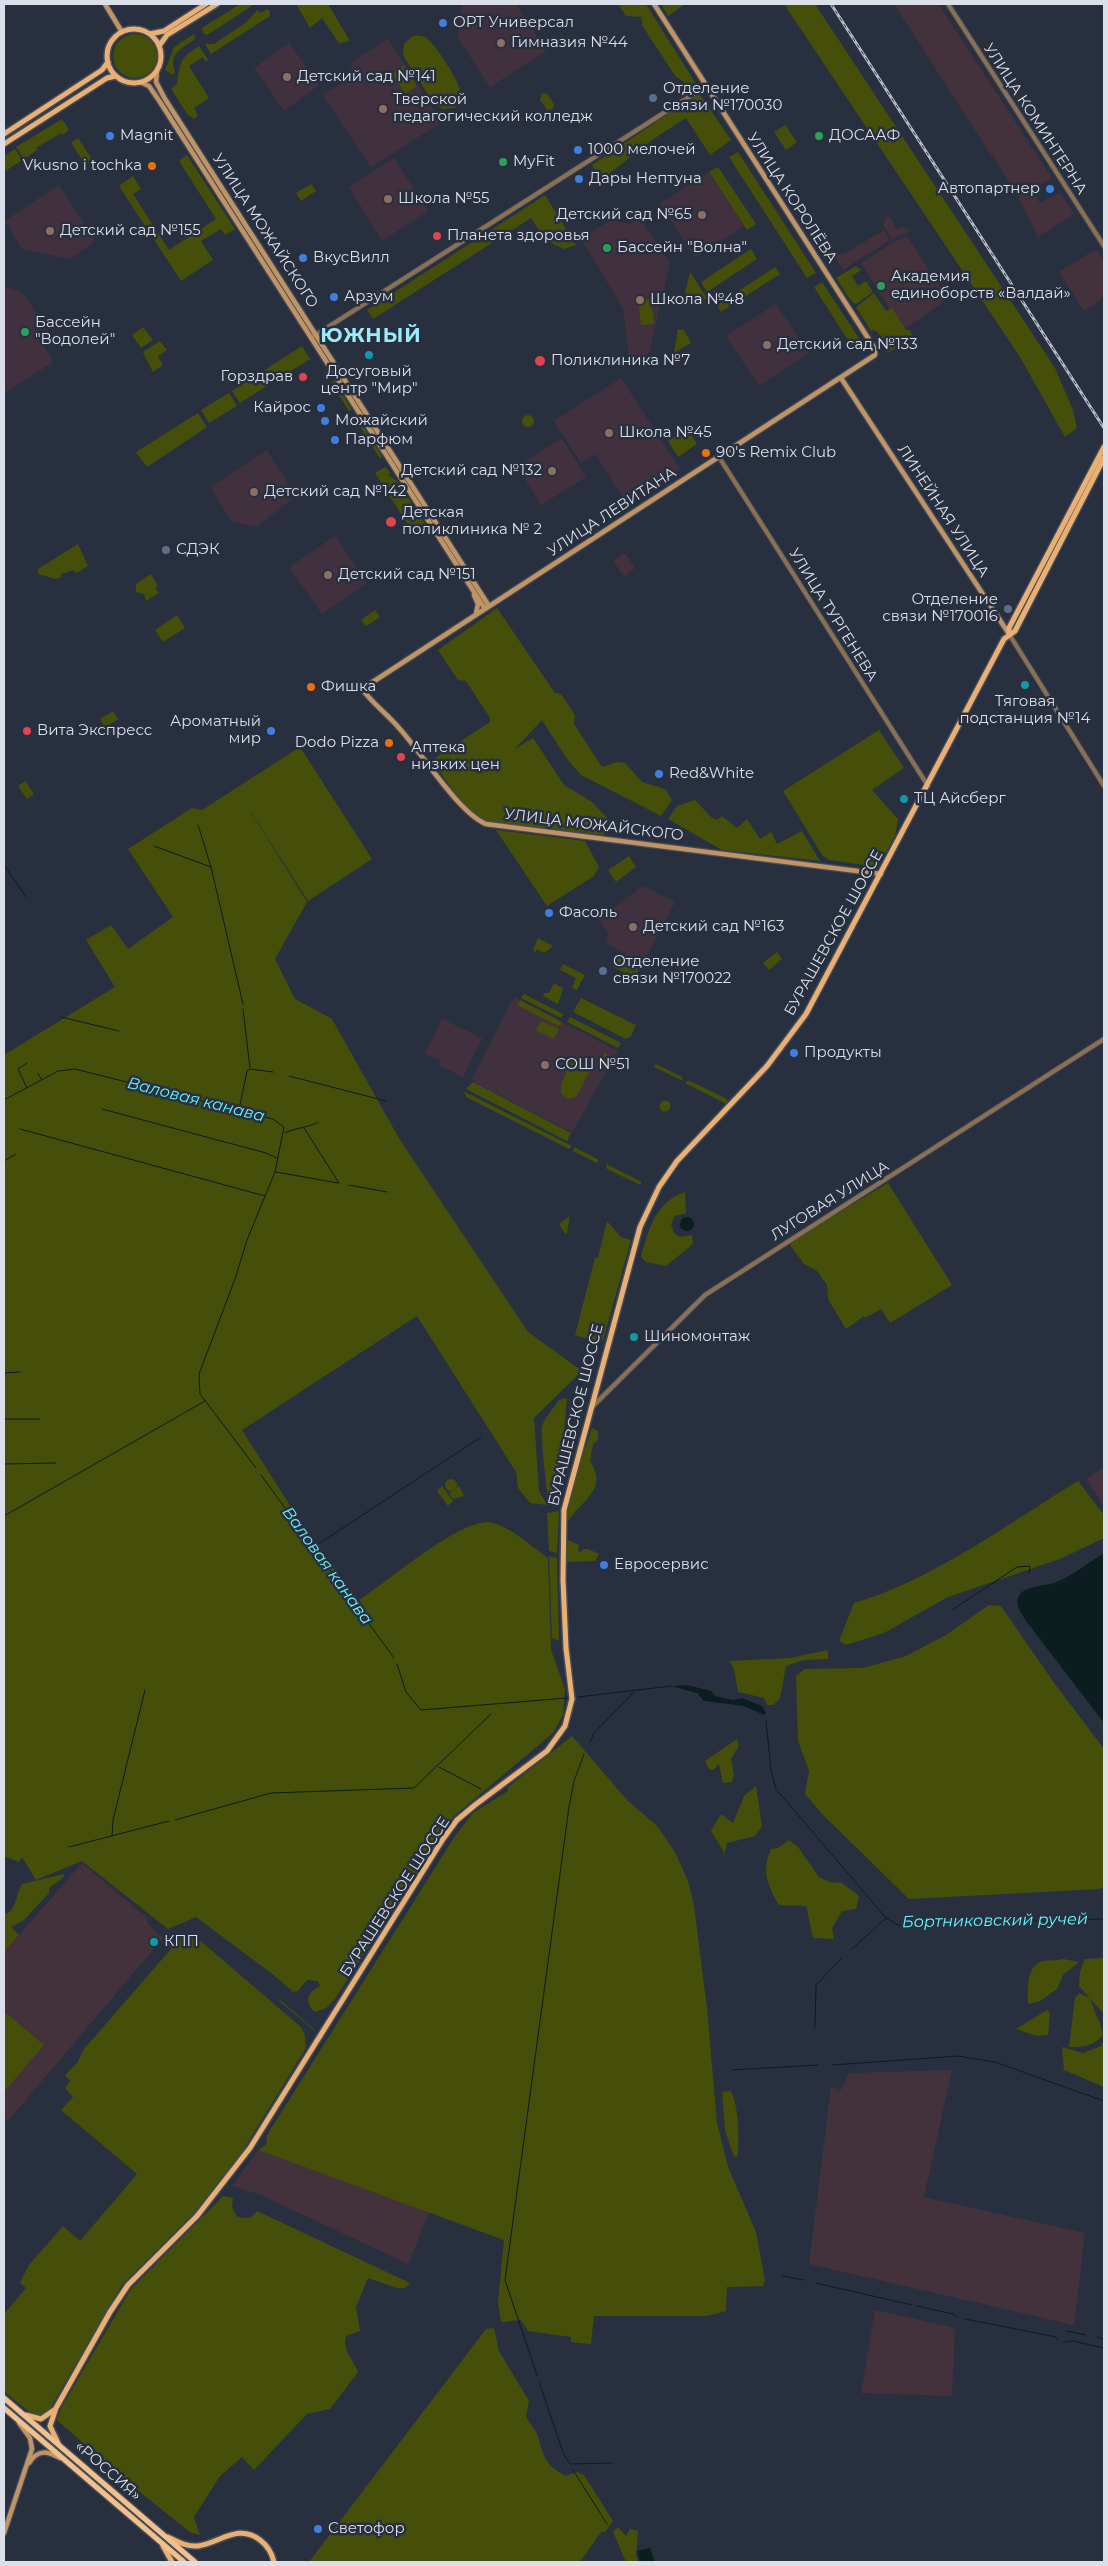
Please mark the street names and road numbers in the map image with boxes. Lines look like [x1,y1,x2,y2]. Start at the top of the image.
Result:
street label: УЛИЦА КОМИНТЕРНА [979,40,1091,198]
street label: УЛИЦА КОРОЛЁВА [743,130,841,266]
street label: УЛИЦА МОЖАЙСКОГО [208,151,322,311]
street label: ЛИНЕЙНАЯ УЛИЦА [893,441,993,581]
street label: УЛИЦА ЛЕВИТАНА [544,464,680,560]
street label: УЛИЦА ТУРГЕНЕВА [785,545,881,685]
street label: УЛИЦА МОЖАЙСКОГО [504,805,684,845]
street label: БУРАШЕВСКОЕ ШОССЕ [781,847,887,1019]
street label: ЛУГОВАЯ УЛИЦА [768,1157,892,1245]
street label: БУРАШЕВСКОЕ ШОССЕ [545,1322,607,1508]
street label: БУРАШЕВСКОЕ ШОССЕ [337,1814,453,1980]
street label: «РОССИЯ» [71,2437,145,2505]

